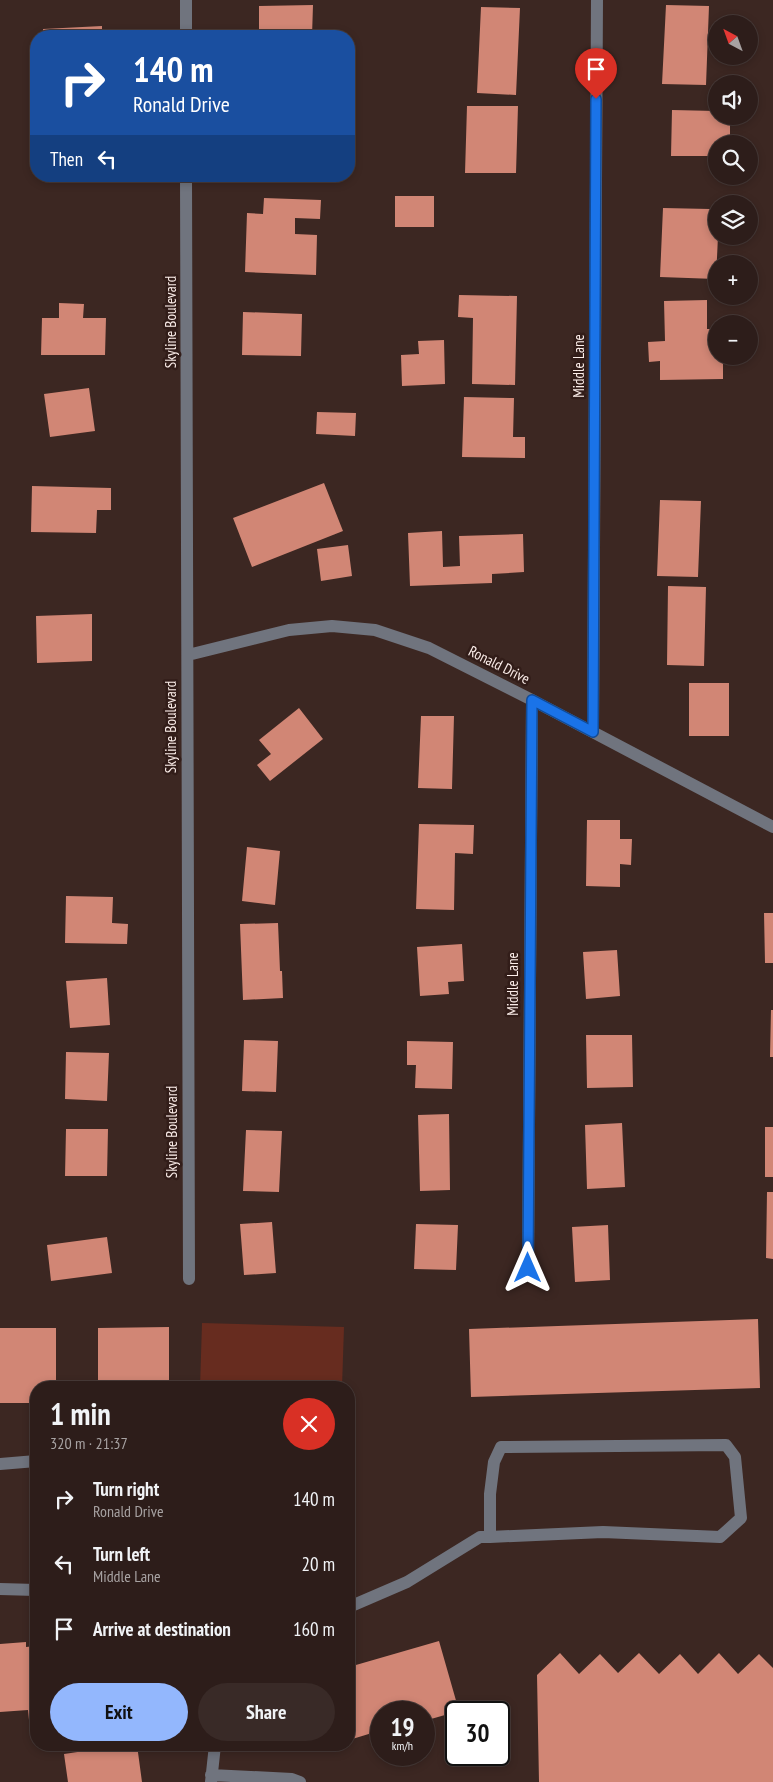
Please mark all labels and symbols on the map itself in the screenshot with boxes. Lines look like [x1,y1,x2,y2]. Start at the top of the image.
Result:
north arrow [708,15,758,65]
pin [575,48,617,99]
street label: Skyline Boulevard [161,276,180,368]
street label: Middle Lane [569,334,588,398]
street label: Ronald Drive [465,641,533,688]
street label: Skyline Boulevard [161,681,180,773]
street label: Middle Lane [503,952,522,1016]
street label: Skyline Boulevard [162,1086,181,1178]
position arrow [501,1241,553,1293]
speed limit sign: 30 [445,1701,510,1766]

